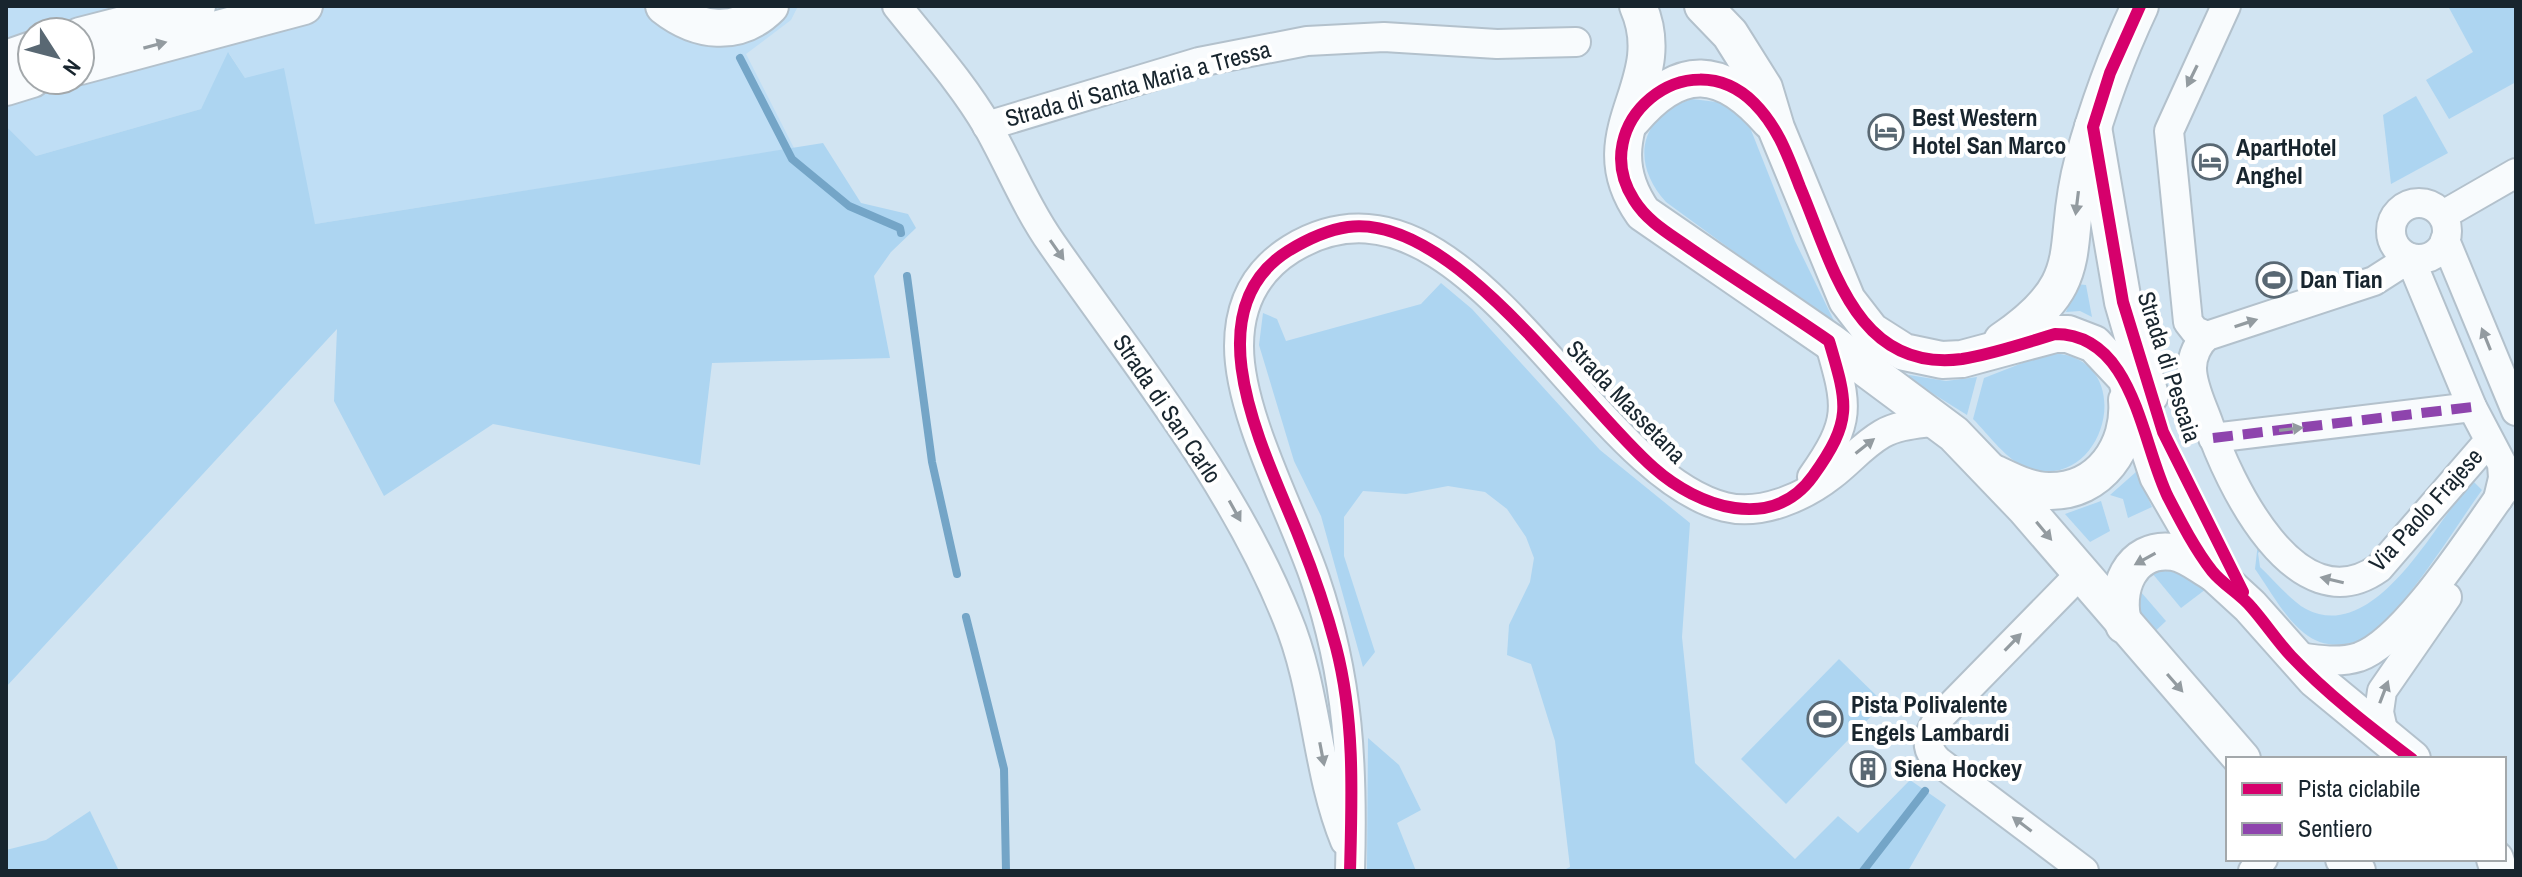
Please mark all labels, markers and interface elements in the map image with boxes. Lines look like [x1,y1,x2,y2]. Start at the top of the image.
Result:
north arrow [16,16,96,96]
street label: Strada di Santa Maria a Tressa [1001,32,1274,134]
one-way arrow [144,38,168,51]
text: N [56,54,88,82]
one-way arrow [2186,65,2199,88]
place label: Best Western Hotel San Marco [1912,101,2066,161]
hotel icon: Best Western Hotel San Marco [1867,113,1905,151]
place label: ApartHotel Anghel [2236,131,2337,191]
hotel icon: ApartHotel Anghel [2191,143,2229,181]
one-way arrow [2070,191,2083,216]
one-way arrow [1049,240,1064,261]
sports icon: Dan Tian [2255,261,2293,299]
place label: Dan Tian [2300,263,2383,295]
street label: Strada di Pescaia [2131,287,2209,446]
one-way arrow [2234,316,2258,329]
one-way arrow [2480,327,2493,351]
street label: Strada di San Carlo [1106,328,1229,489]
street label: Strada Massetana [1560,333,1694,470]
one-way arrow [2279,422,2304,435]
one-way arrow [1855,438,1875,455]
street label: Via Paolo Frajese [2361,441,2489,578]
one-way arrow [1228,500,1242,522]
one-way arrow [2035,521,2052,541]
one-way arrow [2133,552,2156,566]
one-way arrow [2320,573,2345,585]
one-way arrow [2003,633,2022,652]
one-way arrow [2166,674,2184,693]
one-way arrow [2378,680,2391,704]
place label: Pista Polivalente Engels Lambardi [1851,688,2010,748]
sports icon: Pista Polivalente Engels Lambardi [1806,700,1844,738]
one-way arrow [1317,742,1329,767]
building icon: Siena Hockey [1849,750,1887,788]
place label: Siena Hockey [1894,752,2022,784]
legend [2226,757,2506,861]
text: Pista ciclabile [2298,772,2421,804]
text: Sentiero [2298,812,2372,844]
one-way arrow [2011,816,2033,832]

